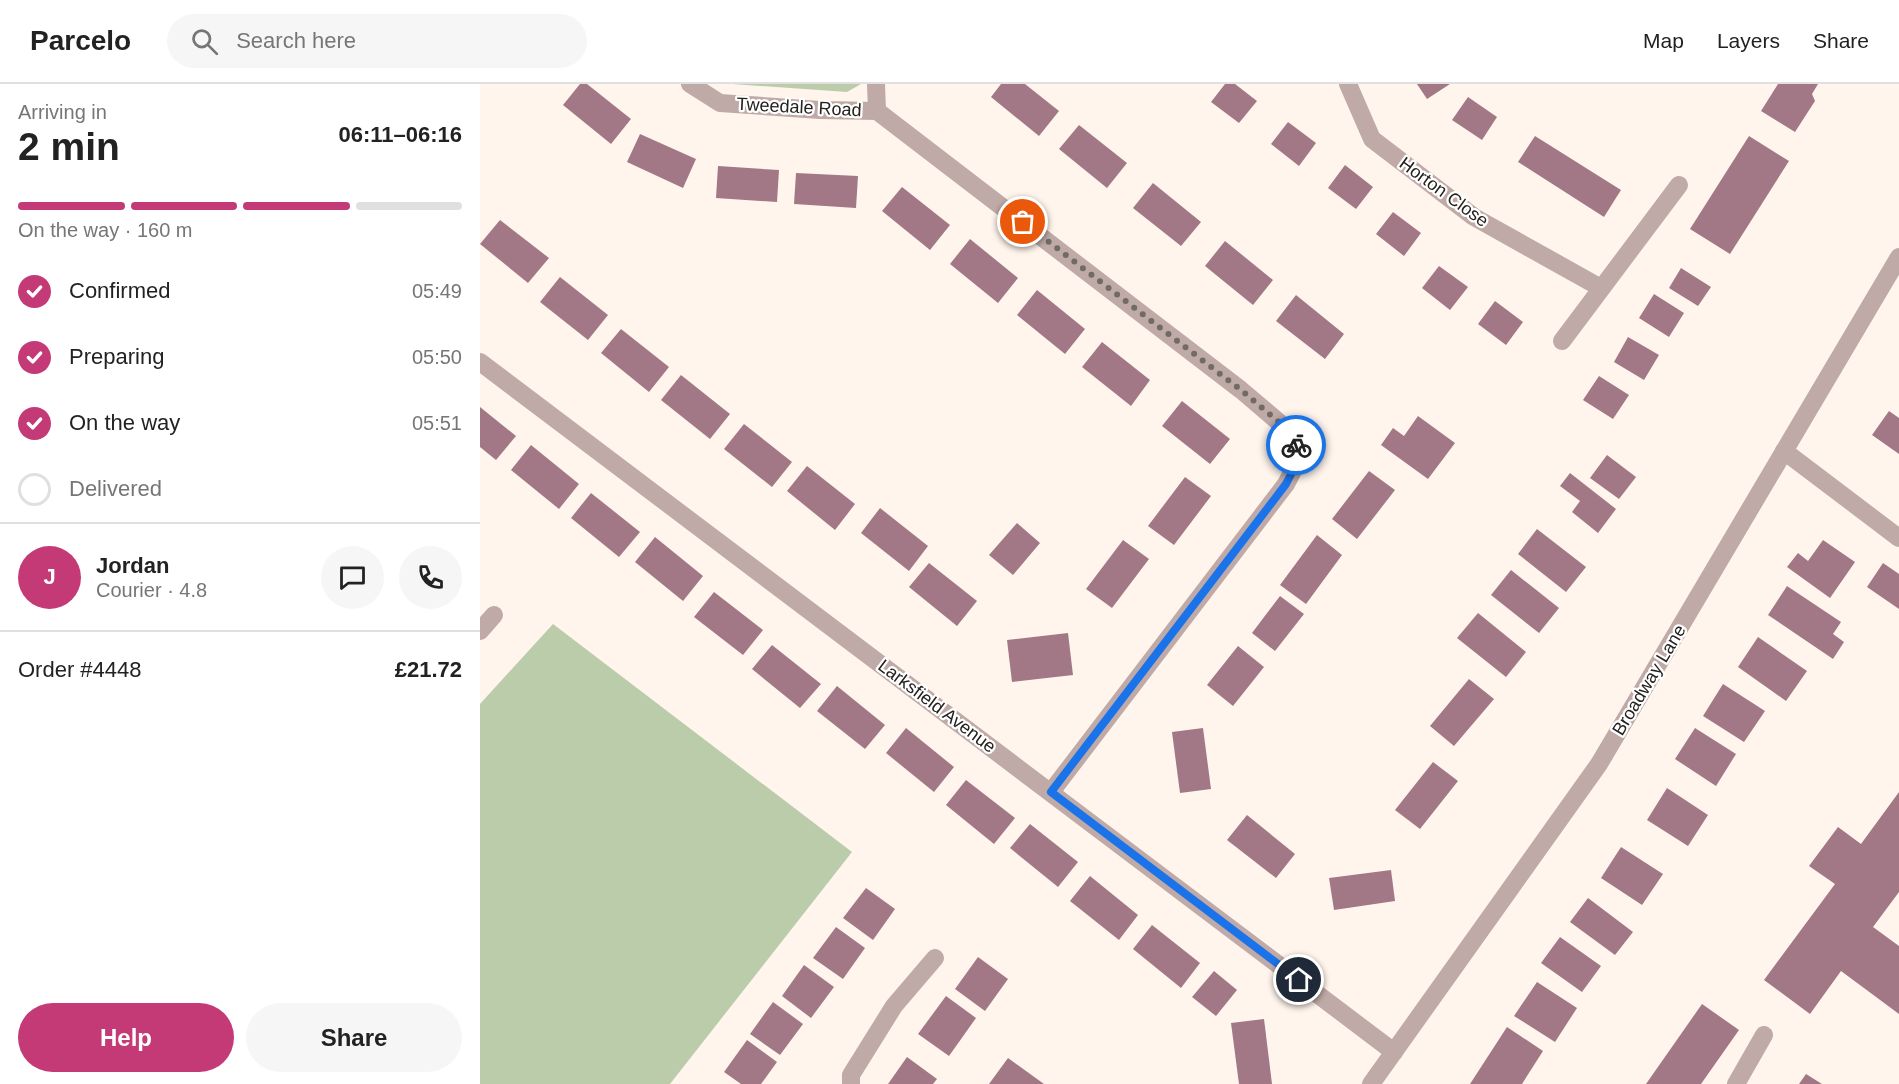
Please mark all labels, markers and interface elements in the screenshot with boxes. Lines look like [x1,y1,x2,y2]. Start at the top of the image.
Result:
search box [167,14,587,68]
text: Parcelo [30,25,131,56]
icon: search [188,25,221,58]
text: Search here [236,28,356,53]
text: Map [1643,29,1684,52]
text: Layers [1717,29,1780,52]
text: Share [1813,29,1869,52]
street label: Tweedale Road [736,94,862,120]
text: Arriving in [18,101,107,123]
text: 06:11–06:16 [338,122,462,147]
text: 2 min [18,125,120,168]
street label: Horton Close [1396,153,1492,231]
pin [997,196,1048,247]
icon: bag [1006,205,1039,238]
text: On the way · 160 m [18,219,193,241]
icon: check [18,275,51,308]
text: Confirmed [69,278,170,303]
text: 05:49 [412,280,462,302]
icon: check [18,341,51,374]
text: Preparing [69,344,164,369]
text: 05:50 [412,346,462,368]
icon: check [18,407,51,440]
text: On the way [69,410,180,435]
text: 05:51 [412,412,462,434]
courier [1266,415,1326,475]
icon: bike [1280,429,1313,462]
text: Delivered [69,476,162,501]
button: chat [321,546,384,609]
button: phone [399,546,462,609]
text: Jordan [96,553,169,578]
text: J [43,564,56,589]
text: Courier · 4.8 [96,579,207,601]
street label: Broadway Lane [1608,621,1690,739]
street label: Larksfield Avenue [874,655,1000,757]
text: Order #4448 [18,657,142,682]
text: £21.72 [395,657,462,682]
pin [1273,954,1324,1005]
icon: home [1282,963,1315,996]
button: Help [18,1003,234,1072]
button: Share [246,1003,462,1072]

